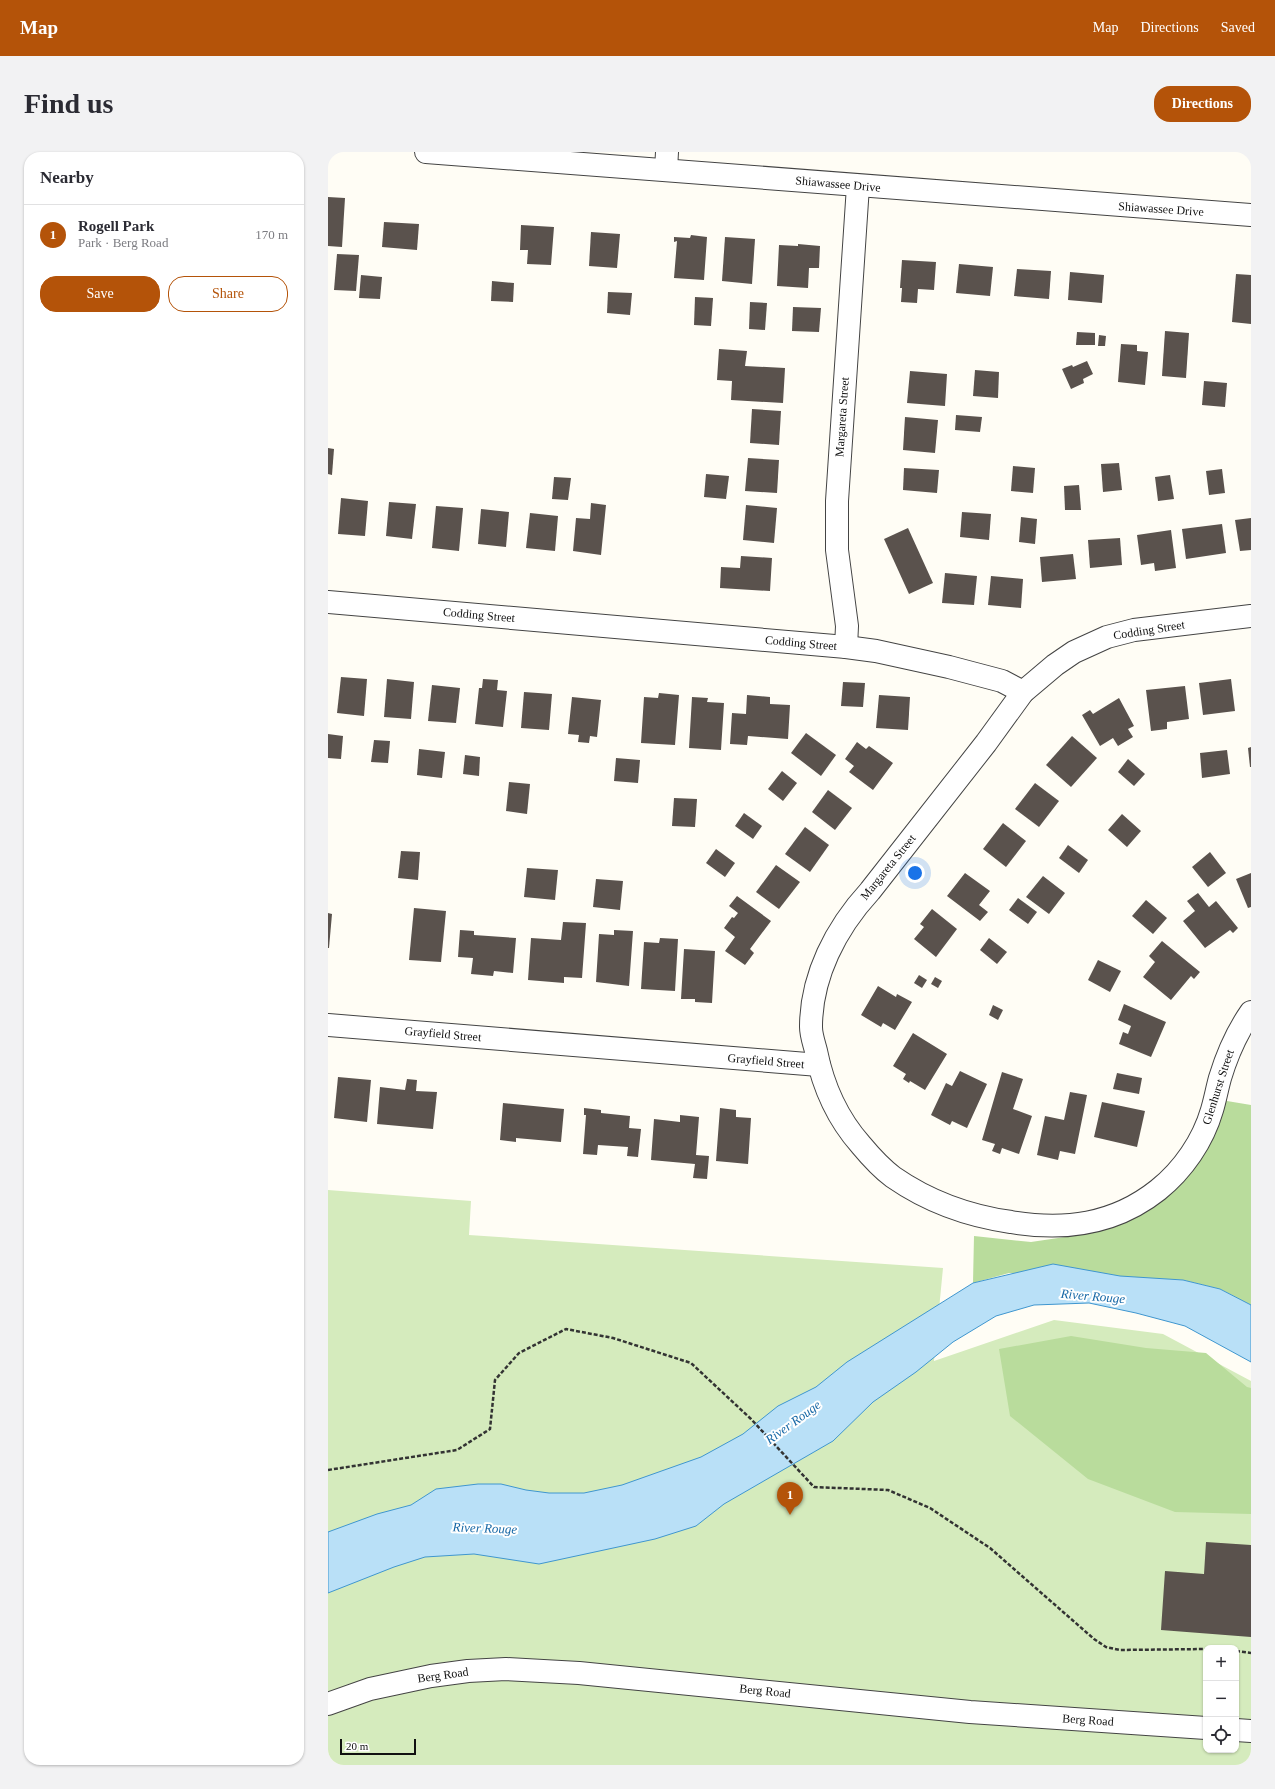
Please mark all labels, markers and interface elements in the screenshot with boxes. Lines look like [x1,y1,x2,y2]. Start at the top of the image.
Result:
text: Map [20,17,58,38]
text: Map [1093,20,1118,35]
text: Directions [1140,20,1199,35]
text: Saved [1221,20,1255,35]
button: Directions [1154,86,1251,122]
text: Find us [24,88,114,119]
text: Nearby [40,168,94,187]
street label: Shiawassee Drive [795,173,881,195]
street label: Shiawassee Drive [1118,199,1204,219]
text: Rogell Park [78,218,154,234]
text: 1 [50,227,56,242]
text: 170 m [255,227,288,242]
text: Park · Berg Road [78,235,168,250]
button: Save [40,276,160,312]
button: Share [168,276,288,312]
street label: Margareta Street [832,376,852,457]
street label: Codding Street [442,605,516,625]
street label: Codding Street [1112,617,1186,643]
street label: Codding Street [764,633,838,653]
street label: Margareta Street [857,831,919,903]
your location [905,863,925,883]
street label: Grayfield Street [404,1024,483,1044]
street label: Glenhurst Street [1199,1047,1237,1126]
street label: Grayfield Street [727,1051,806,1071]
water label: River Rouge [1059,1286,1126,1306]
water label: River Rouge [762,1397,824,1448]
pin: 1 [777,1482,803,1515]
water label: River Rouge [451,1519,518,1537]
map controls [1203,1645,1239,1753]
button: + [1203,1645,1239,1681]
street label: Berg Road [417,1664,469,1686]
street label: Berg Road [739,1681,791,1701]
button: − [1203,1681,1239,1717]
street label: Berg Road [1062,1711,1114,1729]
button: locate [1203,1717,1239,1753]
scale bar [340,1737,416,1756]
text: 20 m [346,1740,368,1752]

